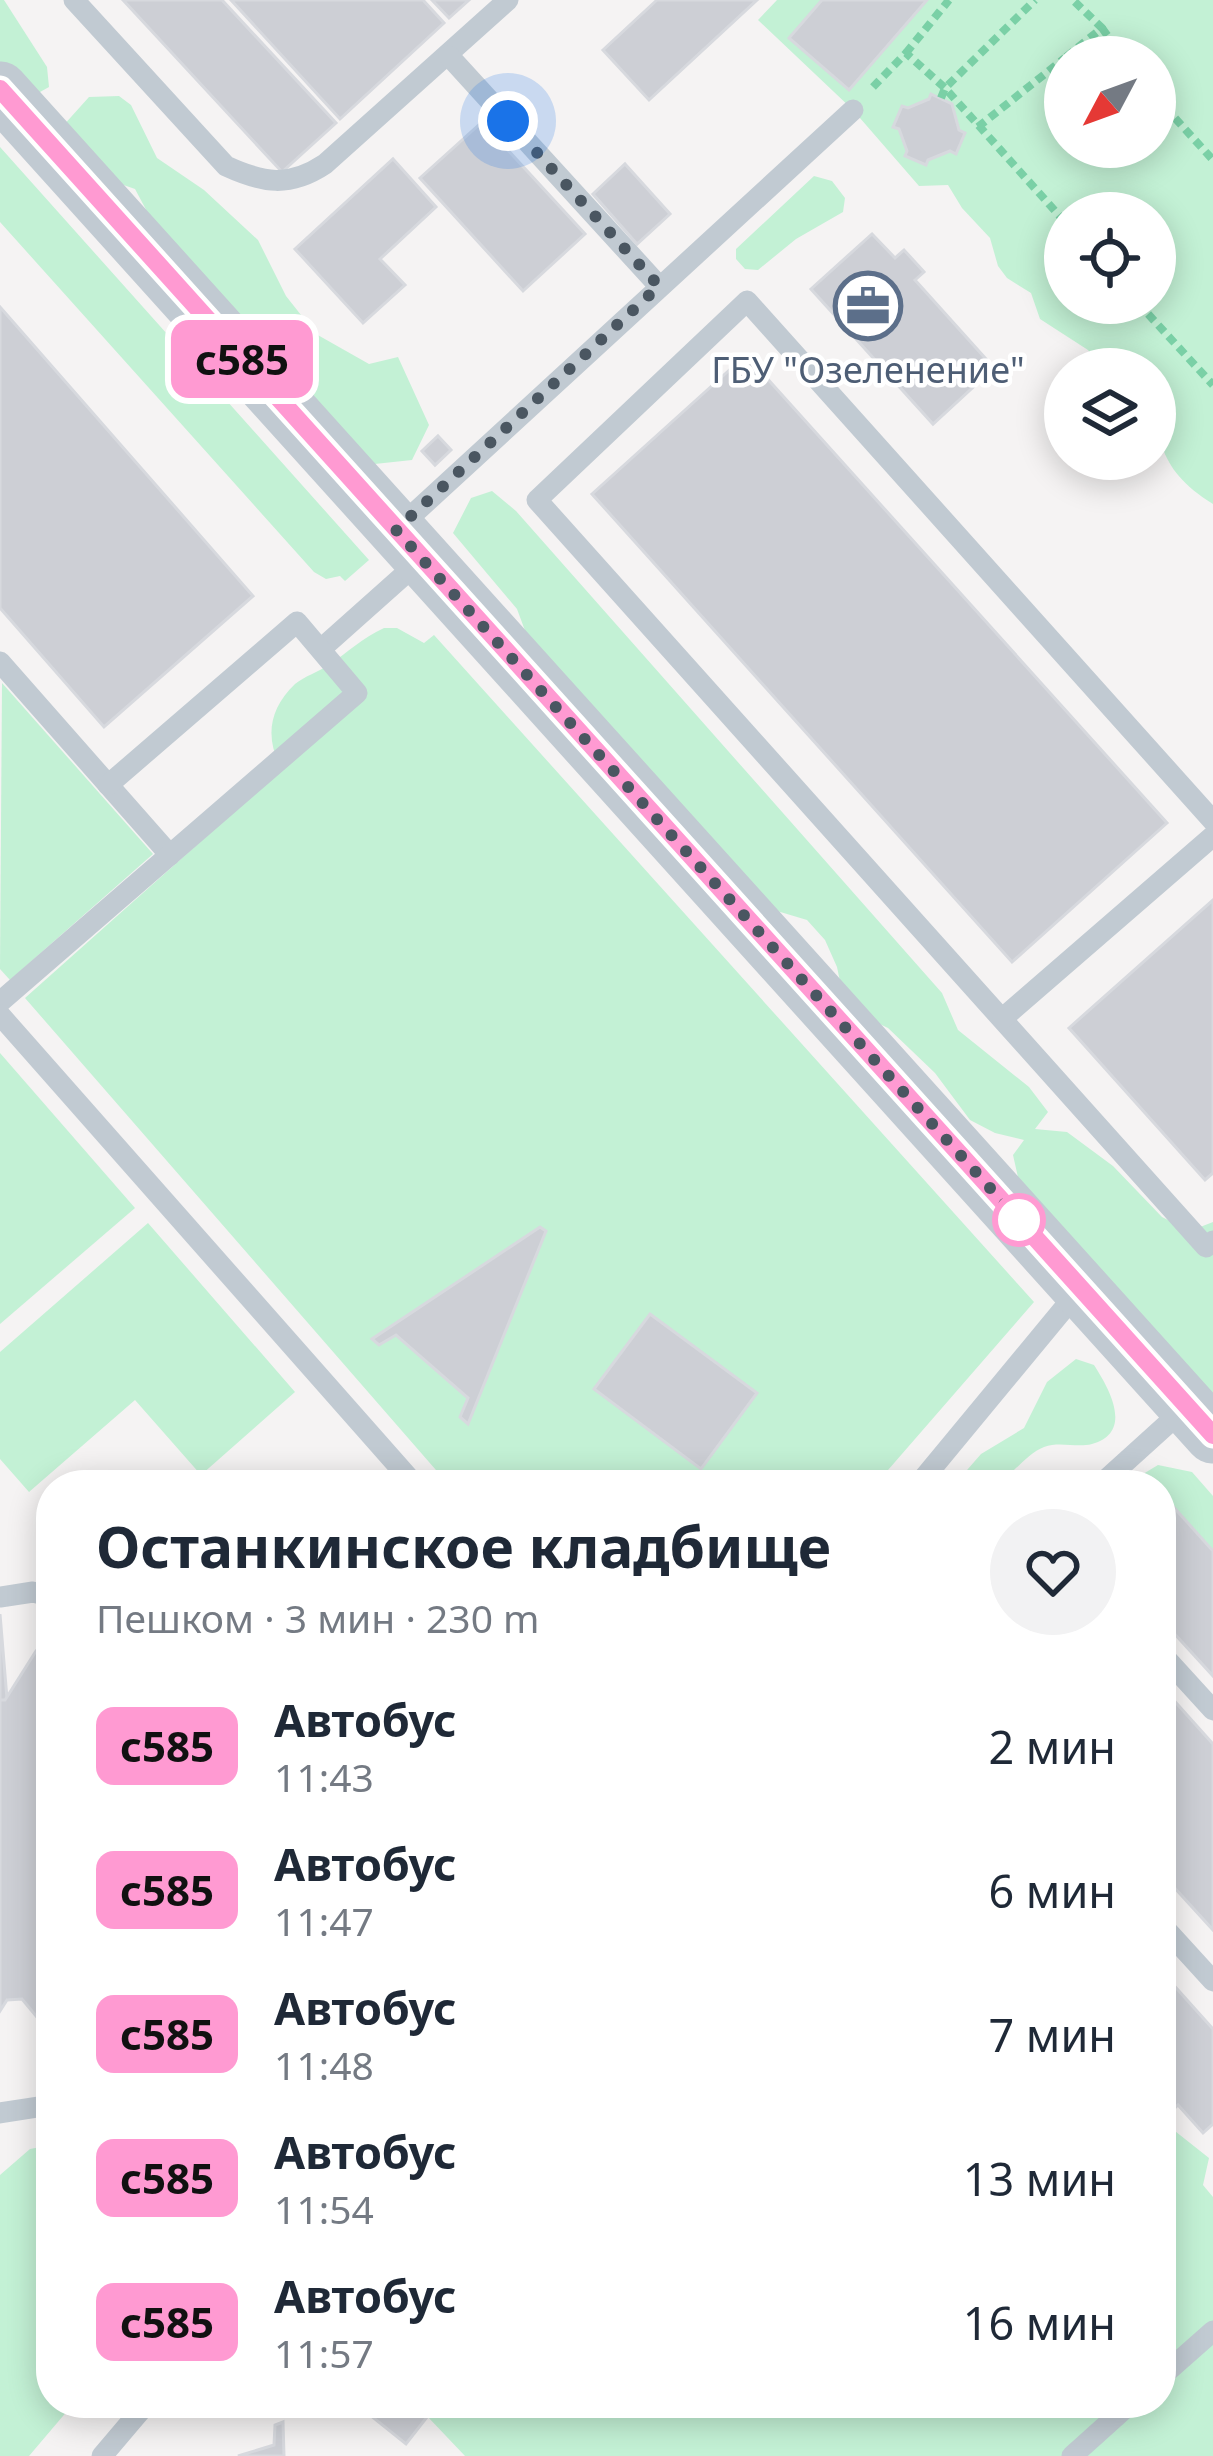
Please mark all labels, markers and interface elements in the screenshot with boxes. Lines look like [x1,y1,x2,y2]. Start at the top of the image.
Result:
north arrow [1044,36,1176,168]
map controls [1044,36,1176,480]
your location [478,91,538,151]
button: locate [1044,192,1176,324]
office icon: ГБУ "Озеленение" [833,271,903,341]
line badge: с585 [158,320,326,398]
text: с585 [195,330,289,387]
place label: ГБУ "Озеленение" [711,345,1025,394]
button: layers [1044,348,1176,480]
unlabelled marker [994,1195,1044,1245]
text: Останкинское кладбище [96,1507,831,1585]
button: heart [990,1509,1116,1635]
text: Пешком · 3 мин · 230 m [96,1591,540,1644]
text: Автобус [274,1689,456,1750]
text: 2 мин [988,1716,1116,1777]
text: с585 [120,1717,214,1774]
text: 11:43 [274,1750,374,1803]
text: Автобус [274,1833,456,1894]
text: 6 мин [988,1860,1116,1921]
text: с585 [120,1861,214,1918]
text: 11:47 [274,1894,374,1947]
text: Автобус [274,1977,456,2038]
text: 7 мин [988,2004,1116,2065]
text: с585 [120,2005,214,2062]
text: 11:48 [274,2038,374,2091]
text: Автобус [274,2121,456,2182]
text: 13 мин [963,2148,1116,2209]
text: с585 [120,2149,214,2206]
text: 11:54 [274,2182,374,2235]
text: Автобус [274,2265,456,2326]
text: 16 мин [963,2292,1116,2353]
text: с585 [120,2293,214,2350]
text: 11:57 [274,2326,374,2379]

